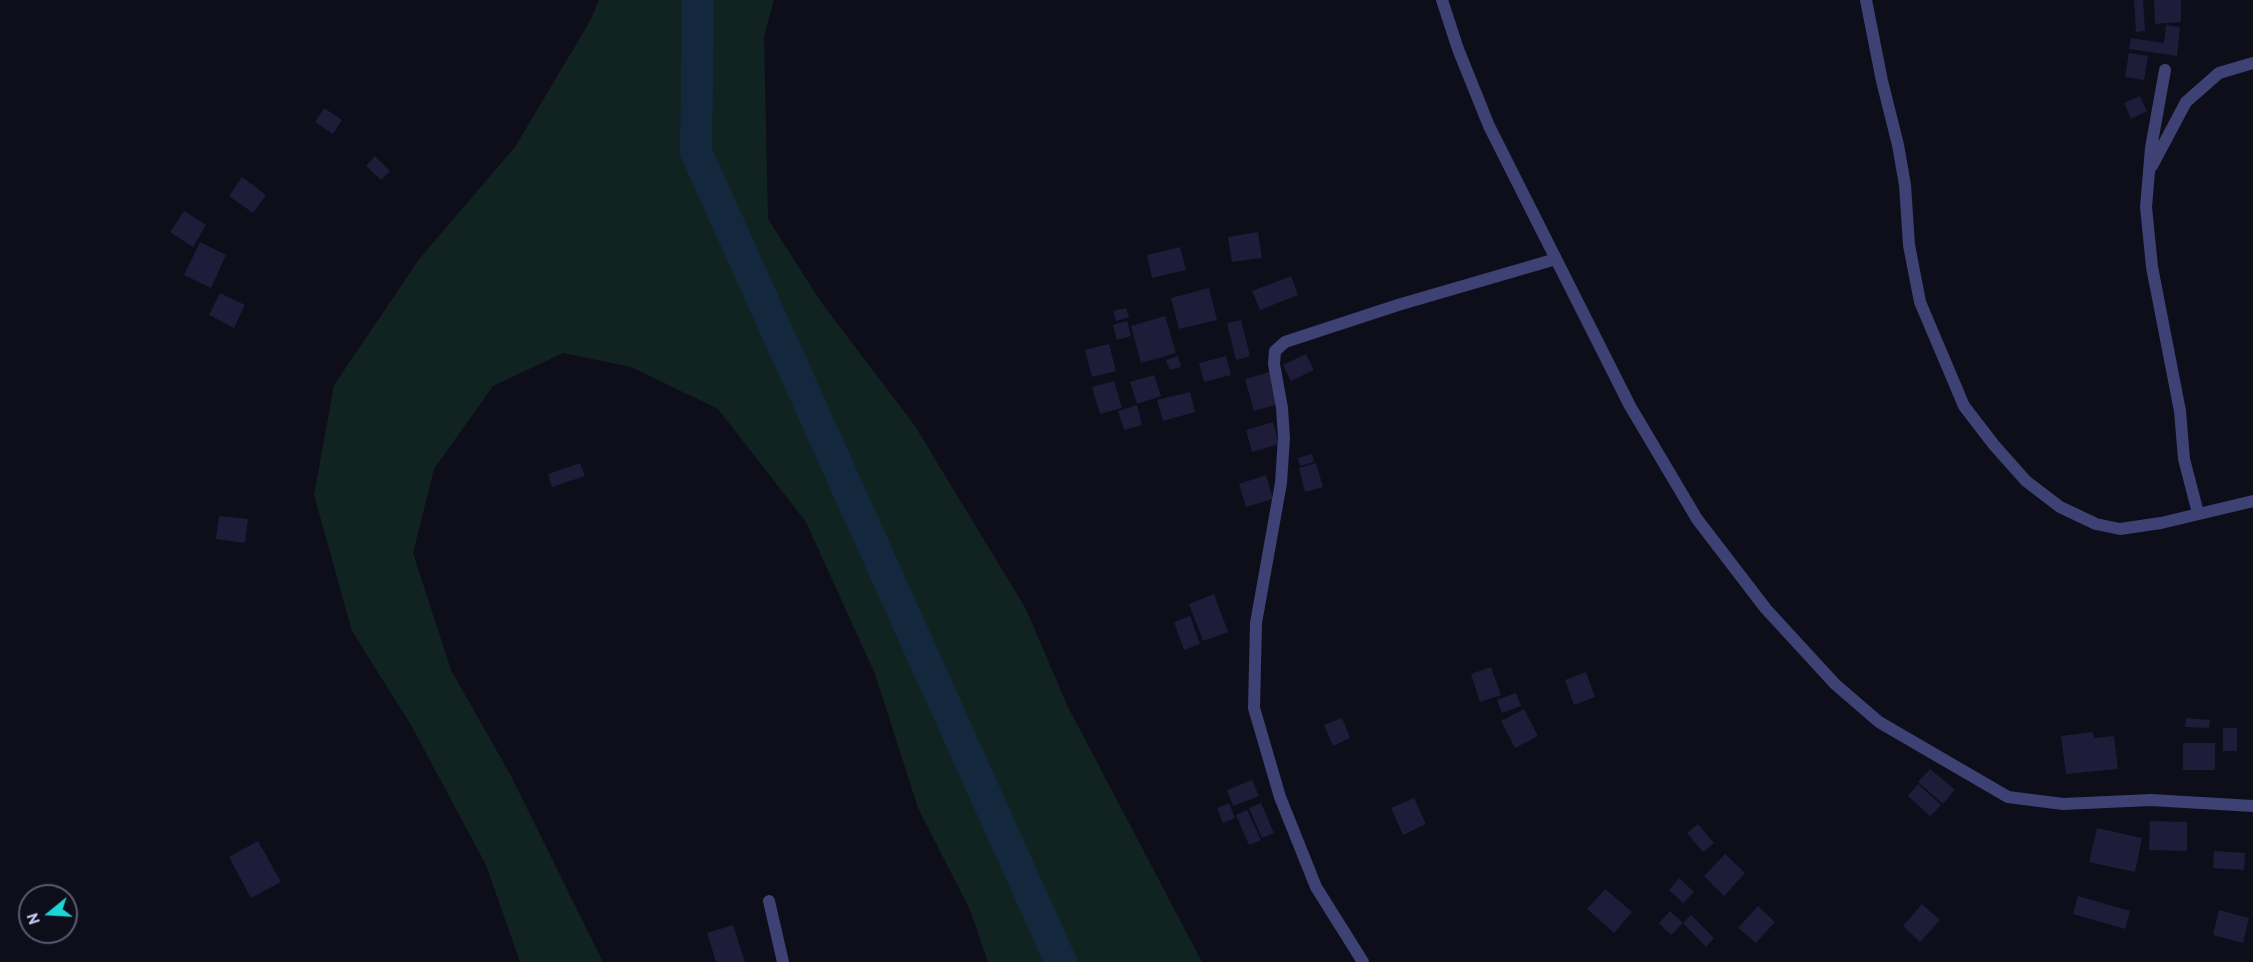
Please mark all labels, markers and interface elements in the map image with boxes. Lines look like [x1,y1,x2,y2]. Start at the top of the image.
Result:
north arrow [18,884,78,944]
text: N [22,911,44,927]

